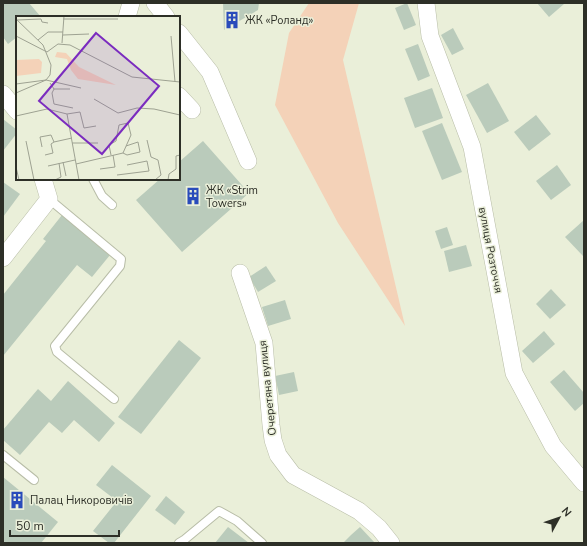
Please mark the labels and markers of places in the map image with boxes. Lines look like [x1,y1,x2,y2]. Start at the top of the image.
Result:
building icon: ЖК «Роланд» [222,10,242,30]
place label: ЖК «Роланд» [245,13,313,28]
place label: ЖК «Strim Towers» [206,183,258,211]
building icon: ЖК «Strim Towers» [183,186,203,206]
building icon: Палац Никоровичів [7,490,27,510]
place label: Палац Никоровичів [30,493,133,508]

